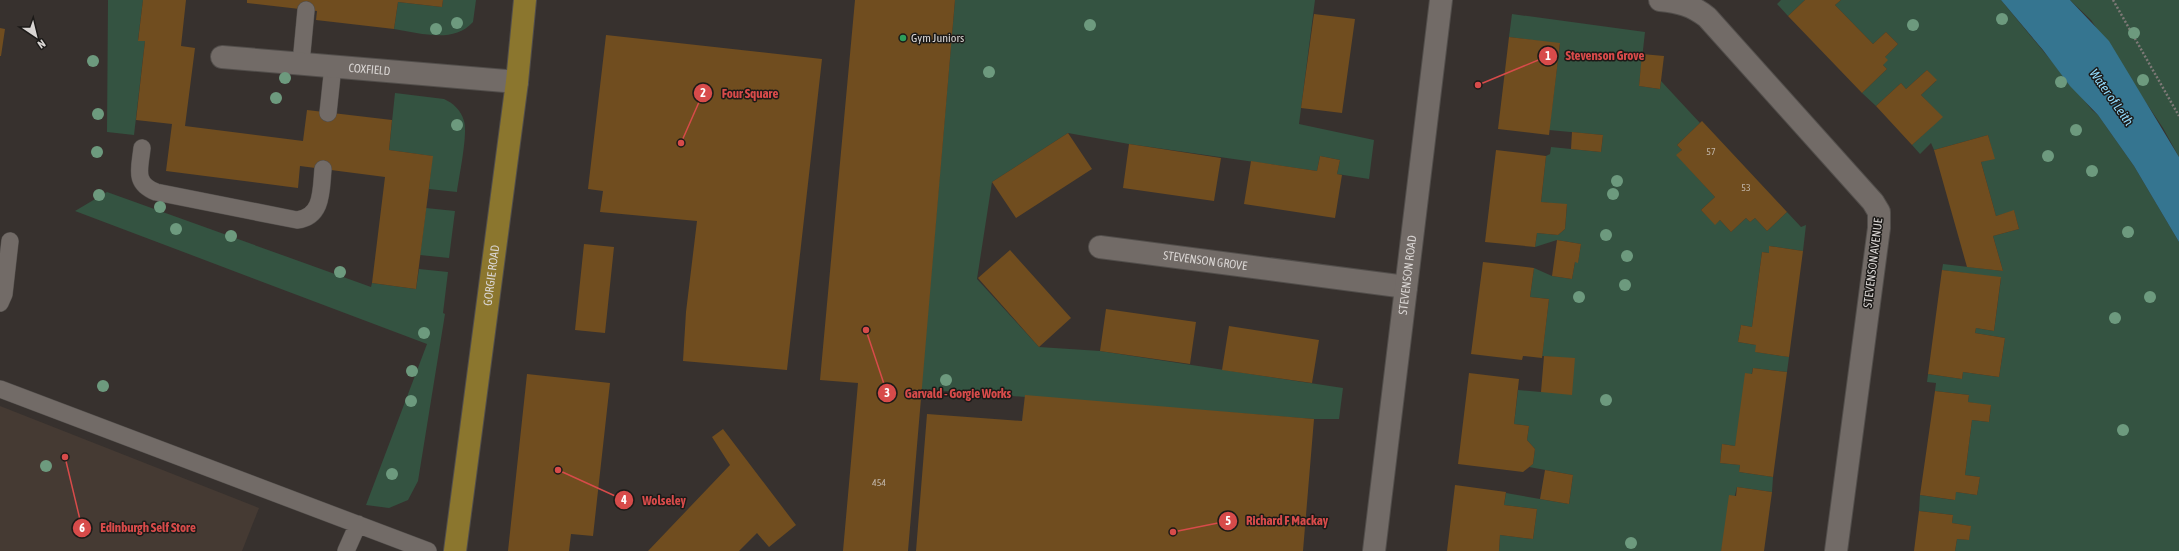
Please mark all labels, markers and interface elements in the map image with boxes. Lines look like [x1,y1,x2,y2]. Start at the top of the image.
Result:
north arrow [16,16,56,56]
place label: Gym Juniors [911,31,964,45]
marker: Gym Juniors [898,33,908,43]
text: N [36,37,48,51]
callout: Stevenson Grove [1538,43,1653,68]
text: Stevenson Grove [1566,48,1645,63]
text: 1 [1545,49,1551,63]
street label: COXFIELD [348,61,391,78]
water label: Water of Leith [2087,66,2137,129]
callout: Four Square [693,81,786,106]
text: 2 [700,86,706,100]
text: Four Square [722,86,778,101]
house number: 57 [1706,146,1716,157]
house number: 53 [1741,182,1751,193]
street label: STEVENSON AVENUE [1861,217,1885,309]
street label: STEVENSON ROAD [1396,234,1419,316]
street label: GORGIE ROAD [480,244,502,307]
street label: STEVENSON GROVE [1162,248,1248,273]
callout: Garvald - Gorgie Works [877,380,1019,405]
text: 3 [884,386,890,400]
text: Garvald - Gorgie Works [905,386,1012,401]
house number: 454 [872,477,886,488]
callout: Wolseley [614,487,694,512]
text: 4 [620,493,627,507]
text: Wolseley [641,493,686,508]
callout: Richard F Mackay [1218,508,1337,533]
text: Richard F Mackay [1246,513,1329,528]
text: 5 [1225,514,1231,528]
callout: Edinburgh Self Store [72,515,204,540]
text: Edinburgh Self Store [100,520,196,535]
text: 6 [79,521,85,535]

